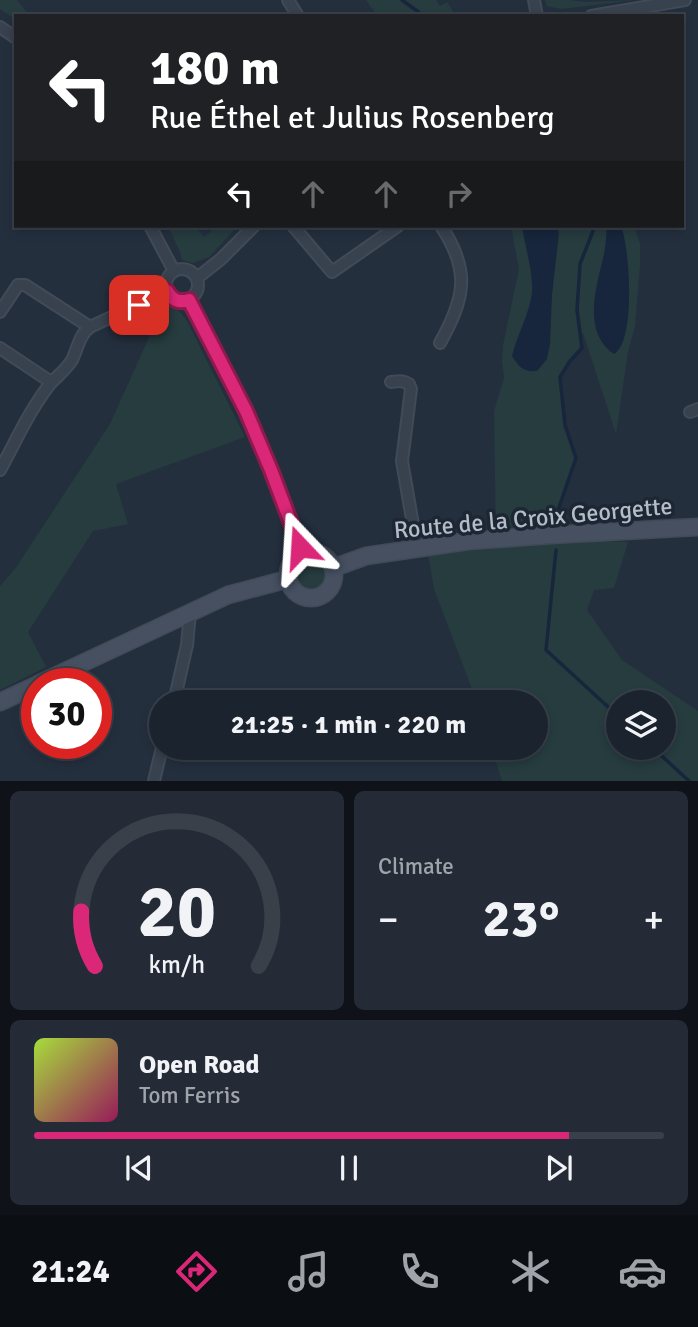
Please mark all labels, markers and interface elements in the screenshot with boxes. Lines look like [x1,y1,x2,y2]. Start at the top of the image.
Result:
text: 180 m [150,38,280,98]
icon: left [35,42,126,133]
text: Rue Éthel et Julius Rosenberg [150,98,555,137]
icon: left [221,175,259,213]
icon: ahead [294,175,332,213]
icon: ahead [367,175,405,213]
icon: right [440,175,478,213]
pin [109,275,169,335]
icon: arrive [120,286,158,324]
street label: Route de la Croix Georgette [392,491,674,545]
position arrow [263,510,337,584]
speed limit sign: 30 [21,668,112,759]
map controls [606,690,676,760]
button: layers [606,690,676,760]
text: 21:25 · 1 min · 220 m [231,709,466,741]
text: Climate [378,852,454,881]
text: 20 [138,869,216,958]
text: 23° [483,887,559,951]
text: − [378,896,399,943]
text: + [643,896,664,943]
text: km/h [149,949,205,980]
text: Open Road [139,1049,260,1081]
text: Tom Ferris [139,1081,240,1110]
icon: previous [120,1149,158,1187]
icon: pause [330,1149,368,1187]
icon: next [540,1149,578,1187]
icon: directions [172,1247,221,1296]
icon: music [284,1247,333,1296]
icon: phone [395,1247,444,1296]
icon: climate [506,1247,555,1296]
icon: car [618,1247,667,1296]
text: 21:24 [31,1252,110,1291]

